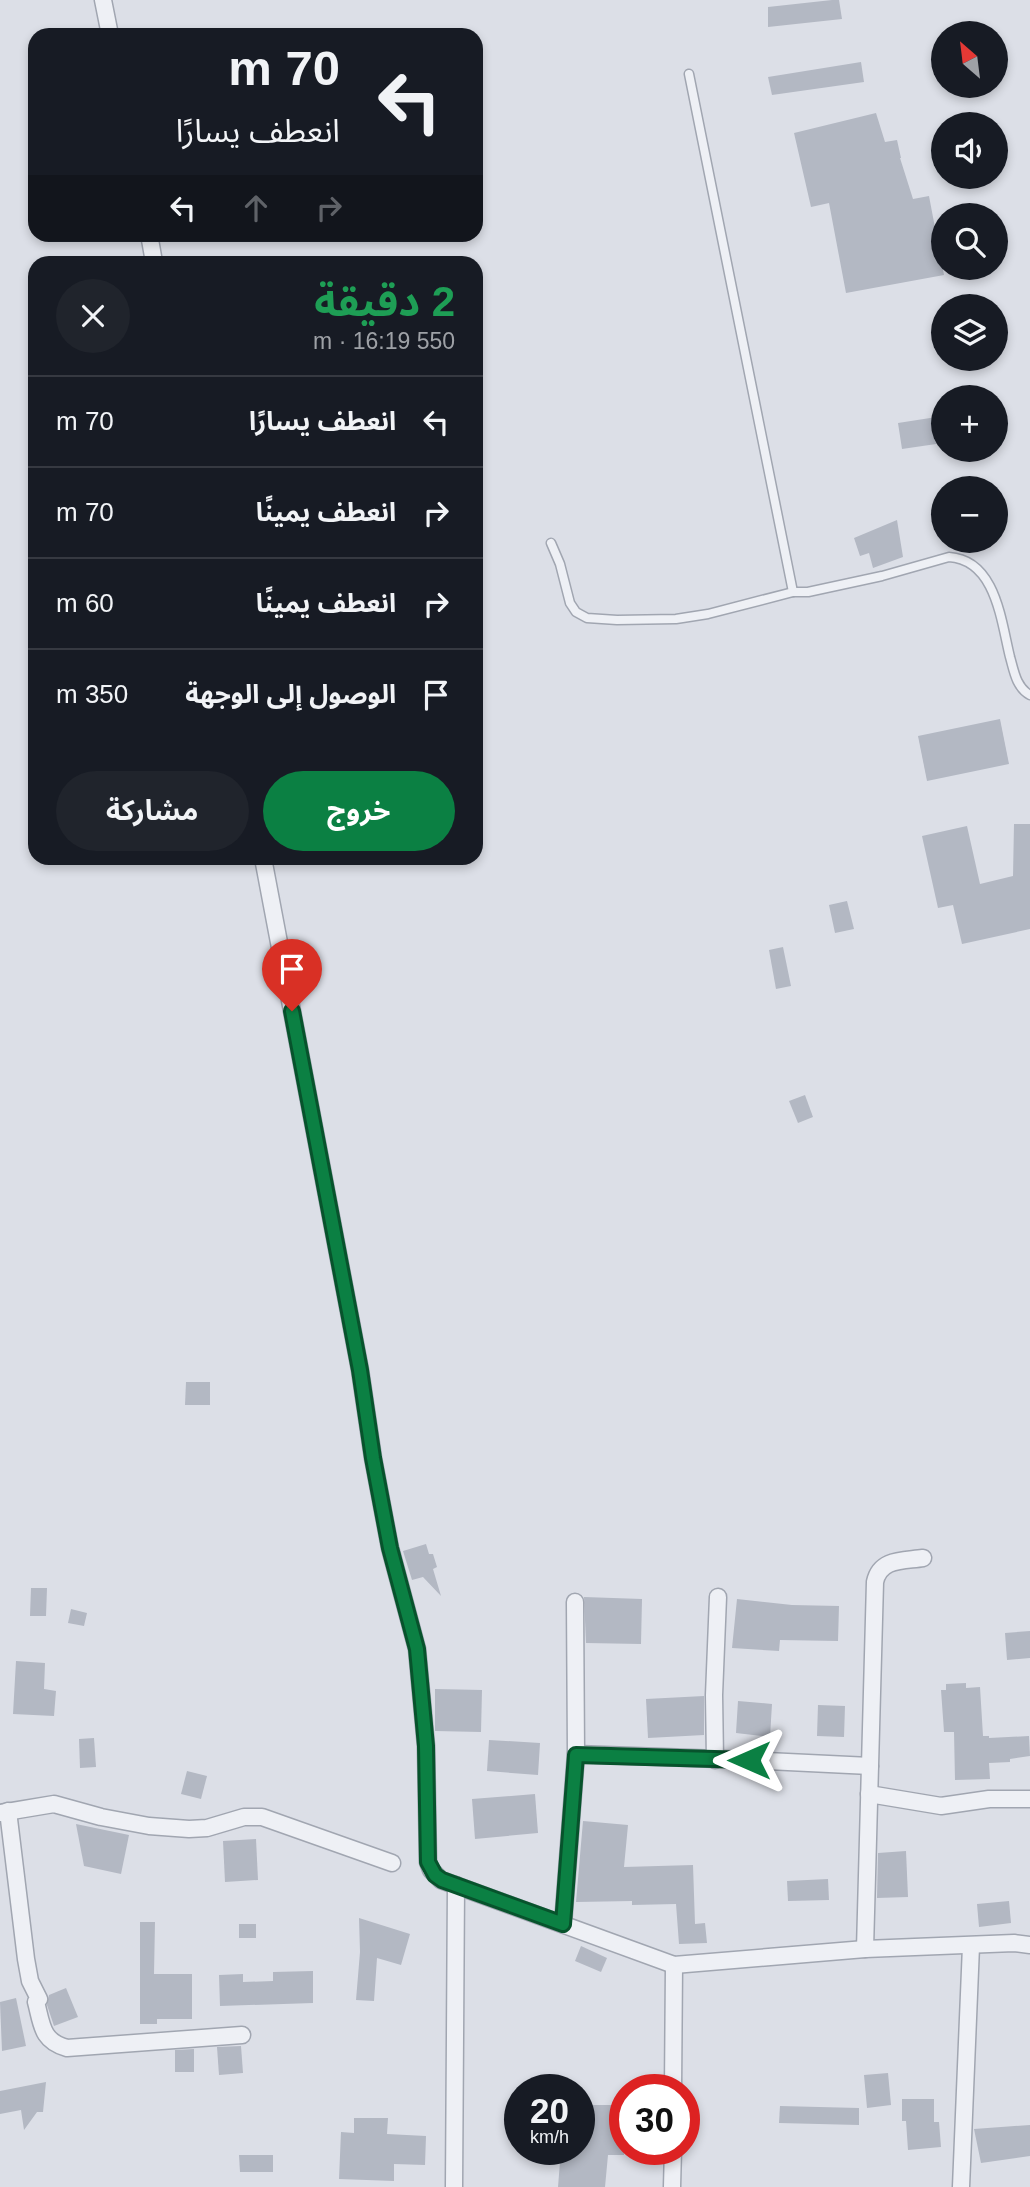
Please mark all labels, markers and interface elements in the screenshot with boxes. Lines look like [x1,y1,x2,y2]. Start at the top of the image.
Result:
north arrow [931,21,1008,98]
map controls [931,21,1008,553]
text: 70 m [228,41,340,95]
icon: left [364,56,455,147]
button: sound [931,112,1008,189]
text: انعطف يسارًا [176,113,340,149]
icon: left [164,189,202,227]
icon: ahead [237,189,275,227]
icon: right [310,189,348,227]
button: search [931,203,1008,280]
text: 2 دقيقة [314,278,455,325]
button: close [56,279,130,353]
button: layers [931,294,1008,371]
text: 550 m · 16:19 [313,328,455,354]
button: + [931,385,1008,462]
icon: left [417,403,455,441]
text: 70 m [56,406,114,436]
text: انعطف يسارًا [249,406,396,436]
button: − [931,476,1008,553]
icon: right [417,494,455,532]
text: 70 m [56,497,114,527]
text: انعطف يمينًا [256,497,396,527]
icon: right [417,585,455,623]
text: 60 m [56,588,114,618]
text: انعطف يمينًا [256,588,396,618]
icon: arrive [417,676,455,714]
text: 350 m [56,679,128,709]
text: الوصول إلى الوجهة [185,679,396,709]
button: مشاركة [56,771,249,851]
button: خروج [263,771,455,851]
pin [262,939,322,1011]
icon: arrive [273,950,311,988]
position arrow [712,1723,786,1797]
speed limit sign: 30 [609,2074,700,2165]
text: 20 [530,2091,569,2130]
text: km/h [530,2127,569,2147]

